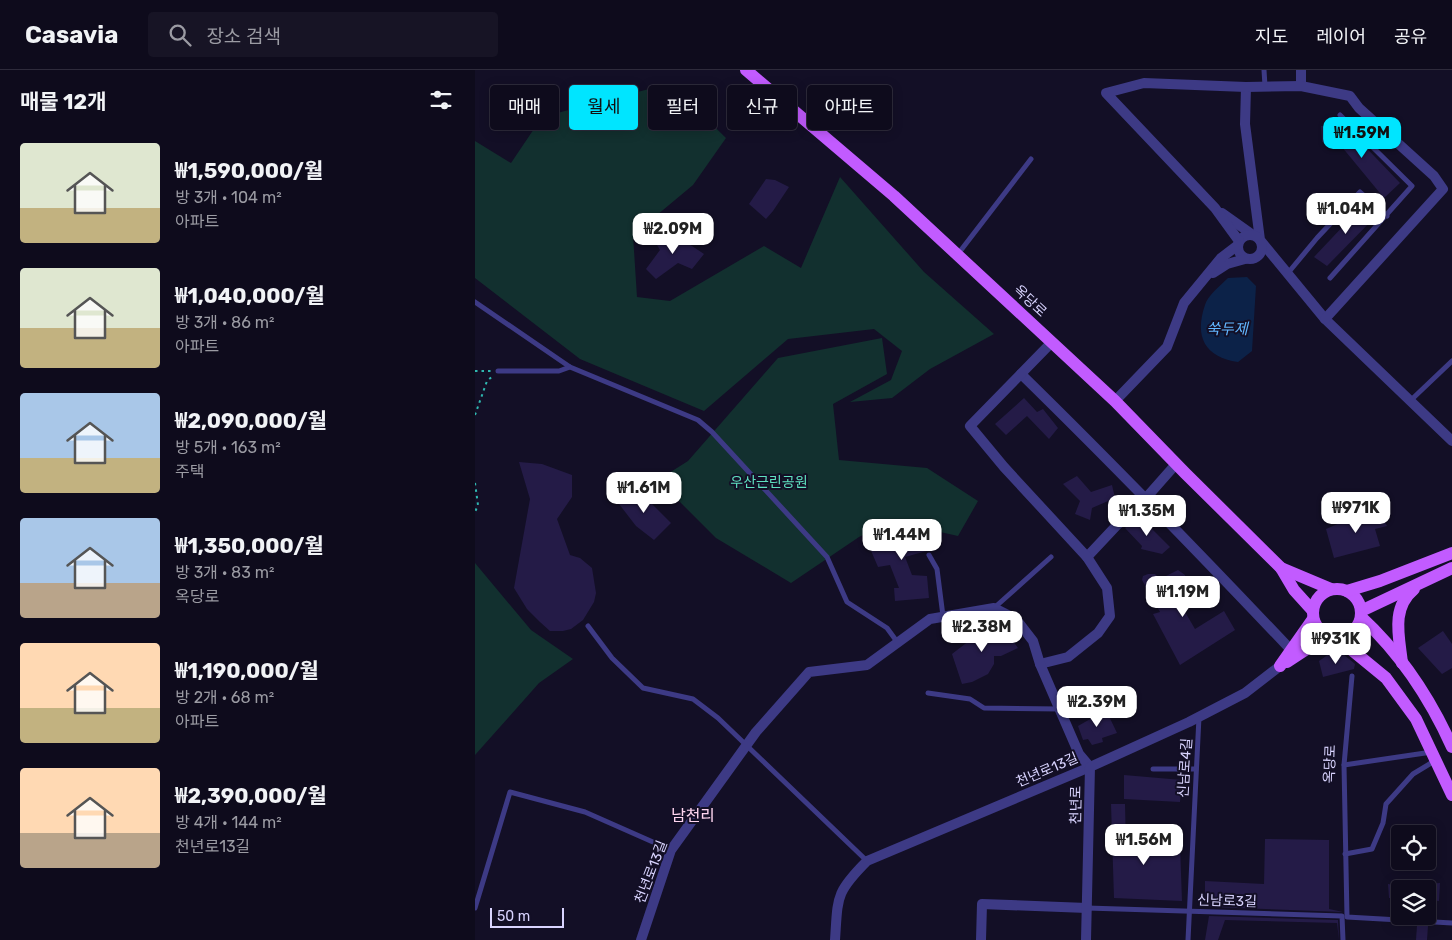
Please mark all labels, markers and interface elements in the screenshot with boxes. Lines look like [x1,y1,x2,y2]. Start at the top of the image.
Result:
search box [148,12,498,57]
text: Casavia [25,21,118,49]
icon: search [166,21,194,49]
text: 장소 검색 [206,25,281,48]
text: 지도 [1255,26,1288,48]
text: 레이어 [1316,26,1366,48]
text: 공유 [1394,26,1427,48]
chip: 매매 [490,85,559,130]
chip: 월세 [569,85,638,130]
chip: 필터 [648,85,717,130]
chip: 신규 [727,85,797,130]
chip: 아파트 [807,85,892,130]
icon: filters [427,86,455,114]
text: 매물 12개 [20,89,107,114]
pin: ₩1.59M [1321,116,1403,159]
text: ₩1.59M [1334,123,1390,142]
text: ₩1,590,000/월 [175,158,323,183]
icon: home [60,163,120,223]
text: 방 3개 · 104 m² [175,188,282,207]
pin: ₩1.04M [1305,192,1387,235]
text: ₩1.04M [1318,199,1374,218]
text: 아파트 [175,212,219,231]
pin: ₩2.09M [632,212,714,255]
text: ₩2.09M [644,219,702,238]
street label: 옥당로 [1010,282,1050,320]
text: ₩1,040,000/월 [175,283,325,308]
icon: home [60,288,120,348]
text: 방 3개 · 86 m² [175,313,275,332]
water label: 쑥두제 [1206,320,1250,338]
text: 아파트 [175,337,219,356]
text: ₩2,090,000/월 [175,408,327,433]
icon: home [60,413,120,473]
text: 방 5개 · 163 m² [175,438,281,457]
text: 주택 [175,462,204,481]
pin: ₩1.61M [603,472,685,514]
park label: 우산근린공원 [730,474,808,491]
text: ₩1.61M [617,478,671,497]
pin: ₩971K [1321,492,1391,534]
pin: ₩1.35M [1106,494,1188,537]
text: ₩971K [1332,498,1380,517]
text: ₩1.35M [1119,501,1175,520]
pin: ₩1.44M [861,518,943,561]
text: ₩1.44M [874,525,930,544]
text: ₩1,350,000/월 [175,533,324,558]
icon: home [60,538,120,598]
text: 방 3개 · 83 m² [175,563,275,582]
pin: ₩1.19M [1142,576,1224,618]
text: ₩1.19M [1157,582,1209,601]
text: 옥당로 [175,587,219,606]
pin: ₩2.38M [941,610,1023,653]
text: ₩2.38M [952,617,1012,636]
pin: ₩931K [1301,622,1371,665]
text: ₩931K [1312,629,1360,648]
text: ₩1,190,000/월 [175,658,319,683]
icon: home [60,663,120,723]
pin: ₩2.39M [1056,686,1138,728]
text: 방 2개 · 68 m² [175,688,274,707]
text: ₩2.39M [1068,692,1126,711]
text: 아파트 [175,712,219,731]
street label: 신남로4길 [1174,737,1196,799]
street label: 옥당로 [1321,744,1339,784]
street label: 천년로13길 [1013,749,1081,791]
text: ₩2,390,000/월 [175,783,327,808]
street label: 천년로 [1067,785,1085,824]
icon: home [60,788,120,848]
district label: 남천리 [671,806,715,825]
text: 방 4개 · 144 m² [175,813,282,832]
pin: ₩1.56M [1103,824,1185,866]
map controls [1391,825,1436,925]
button: locate [1391,825,1436,870]
text: ₩1.56M [1116,830,1172,849]
text: 천년로13길 [175,837,250,856]
street label: 천년로13길 [631,838,671,906]
button: layers [1391,880,1436,925]
street label: 신남로3길 [1197,891,1257,911]
scale bar [490,905,564,928]
text: 50 m [497,908,530,925]

